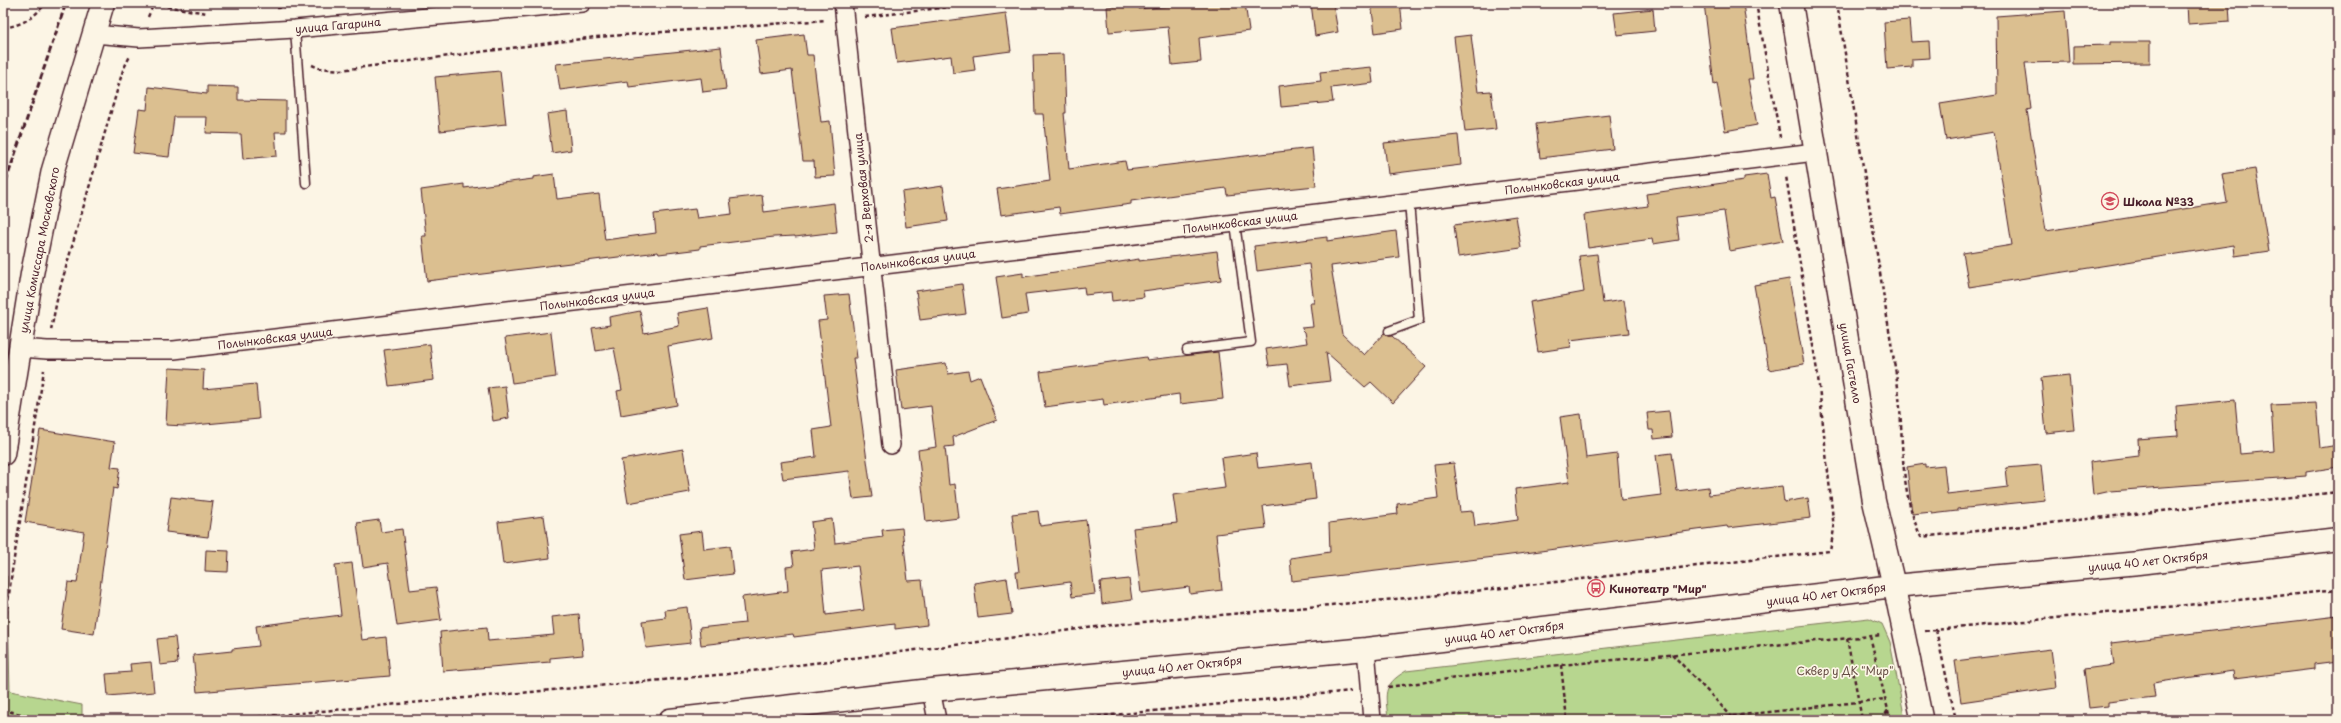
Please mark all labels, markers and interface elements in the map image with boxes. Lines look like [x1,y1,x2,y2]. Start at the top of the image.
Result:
street label: улица Гагарина [294,13,382,37]
street label: 2-я Верховая улица [849,132,877,244]
street label: улица Комиссара Московского [15,165,63,335]
street label: Полынковская улица [1504,168,1620,198]
school or university icon: Школа №33 [2100,191,2120,211]
place label: Школа №33 [2123,193,2194,210]
street label: Полынковская улица [1182,207,1298,237]
street label: Полынковская улица [860,245,976,275]
street label: Полынковская улица [539,284,655,314]
street label: улица Гастелло [1836,321,1866,405]
street label: Полынковская улица [217,323,333,353]
street label: улица 40 лет Октября [2087,546,2209,576]
bus stop icon: Кинотеатр "Мир" [1586,578,1606,598]
street label: улица 40 лет Октября [1765,578,1887,610]
place label: Кинотеатр "Мир" [1609,580,1707,597]
street label: улица 40 лет Октября [1443,616,1565,648]
street label: улица 40 лет Октября [1121,651,1243,681]
park label: Сквер у ДК "Мир" [1797,662,1893,679]

